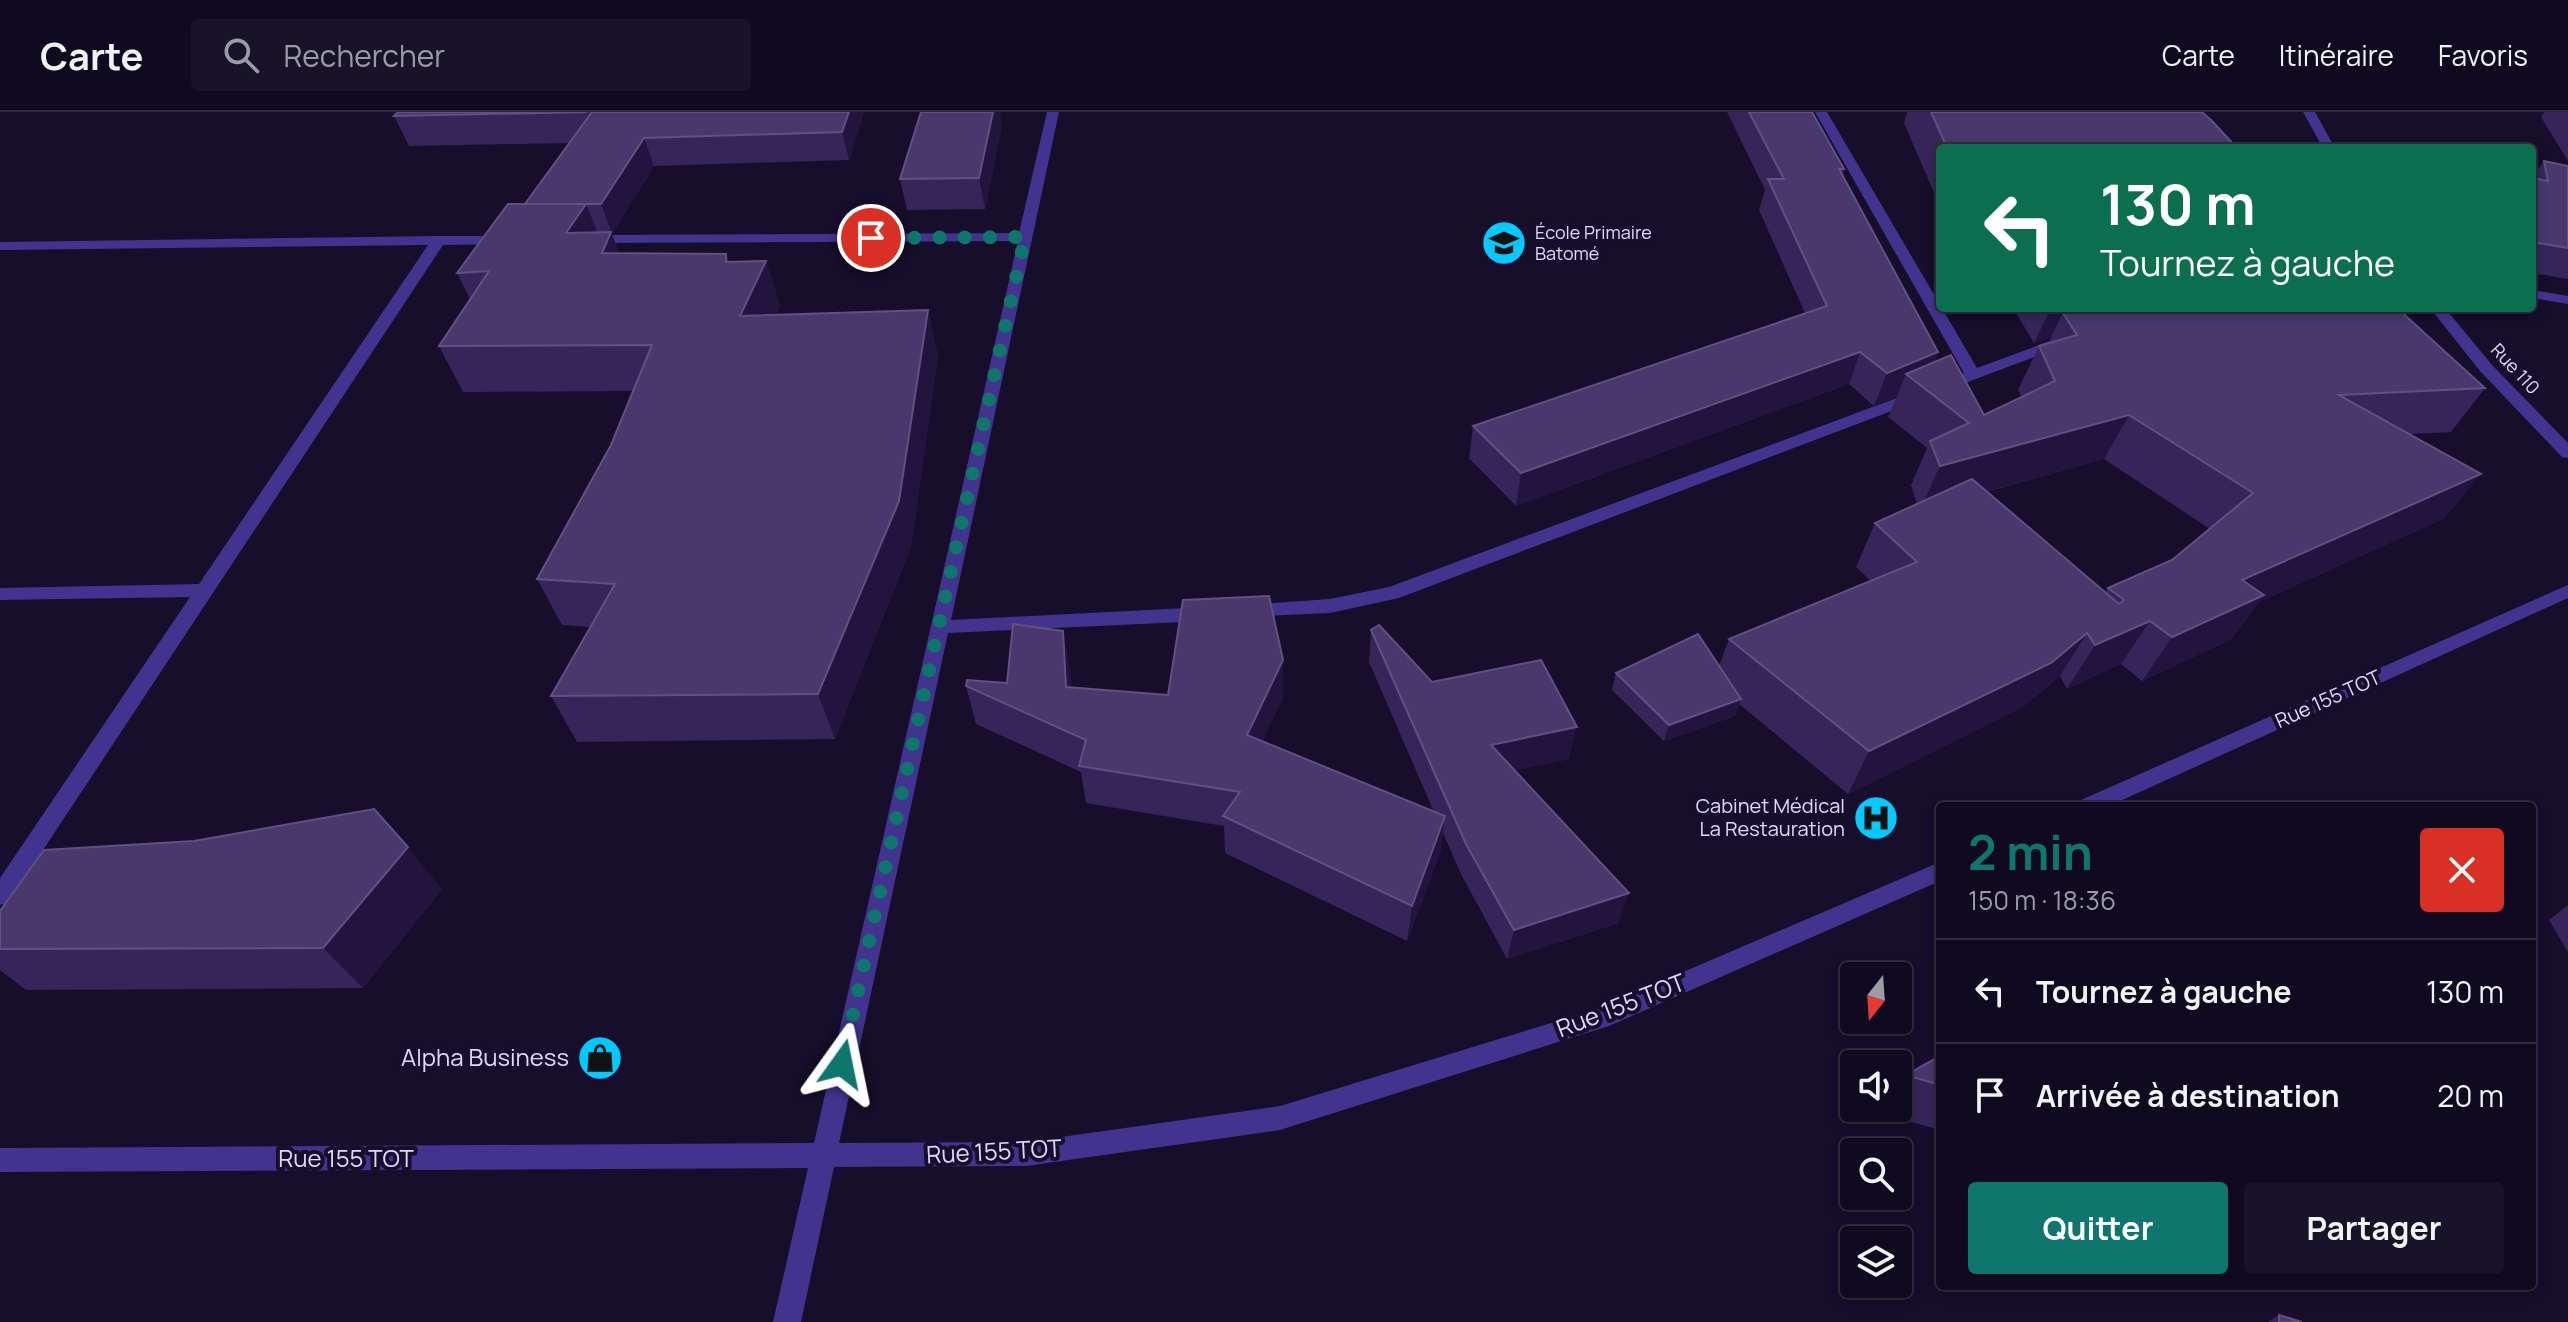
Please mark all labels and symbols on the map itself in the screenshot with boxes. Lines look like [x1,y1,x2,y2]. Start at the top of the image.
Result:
pin [837,204,905,272]
school or university icon: École Primaire Batomé [1480,219,1528,267]
place label: École Primaire Batomé [1535,220,1652,265]
street label: Rue 110 [2486,338,2545,399]
street label: Rue 155 TOT [2271,663,2385,734]
place label: Cabinet Médical La Restauration [1696,792,1845,842]
hospital icon: Cabinet Médical La Restauration [1852,794,1900,842]
north arrow [1840,962,1912,1034]
street label: Rue 155 TOT [1551,965,1690,1044]
position arrow [800,1022,884,1106]
shop icon: Alpha Business [576,1034,624,1082]
place label: Alpha Business [401,1040,569,1073]
street label: Rue 155 TOT [925,1130,1063,1171]
street label: Rue 155 TOT [278,1141,414,1174]

